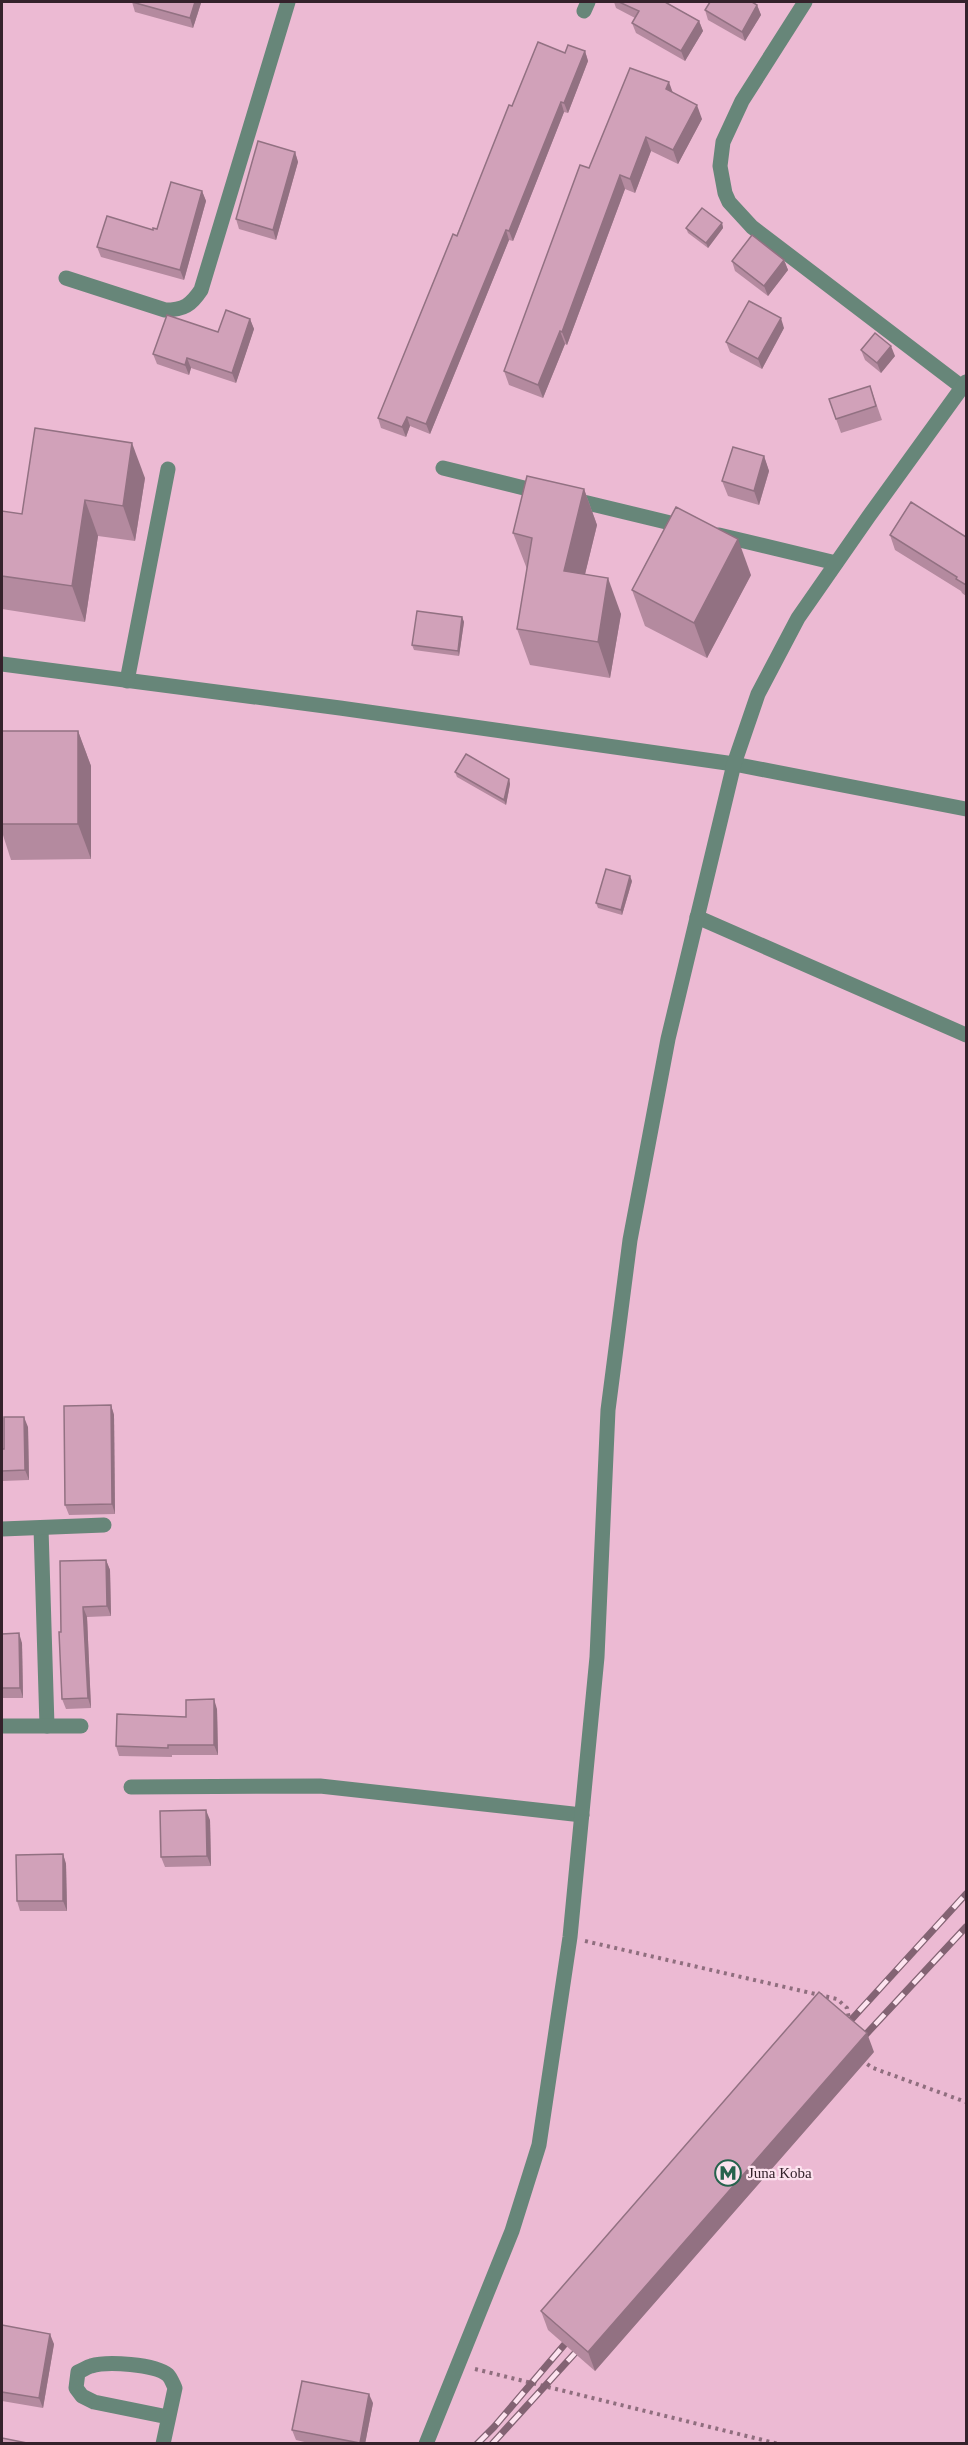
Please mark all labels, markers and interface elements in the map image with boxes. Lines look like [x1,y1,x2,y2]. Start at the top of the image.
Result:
metro station icon: Juna Koba [713,2158,743,2188]
place label: Juna Koba [748,2165,812,2181]

